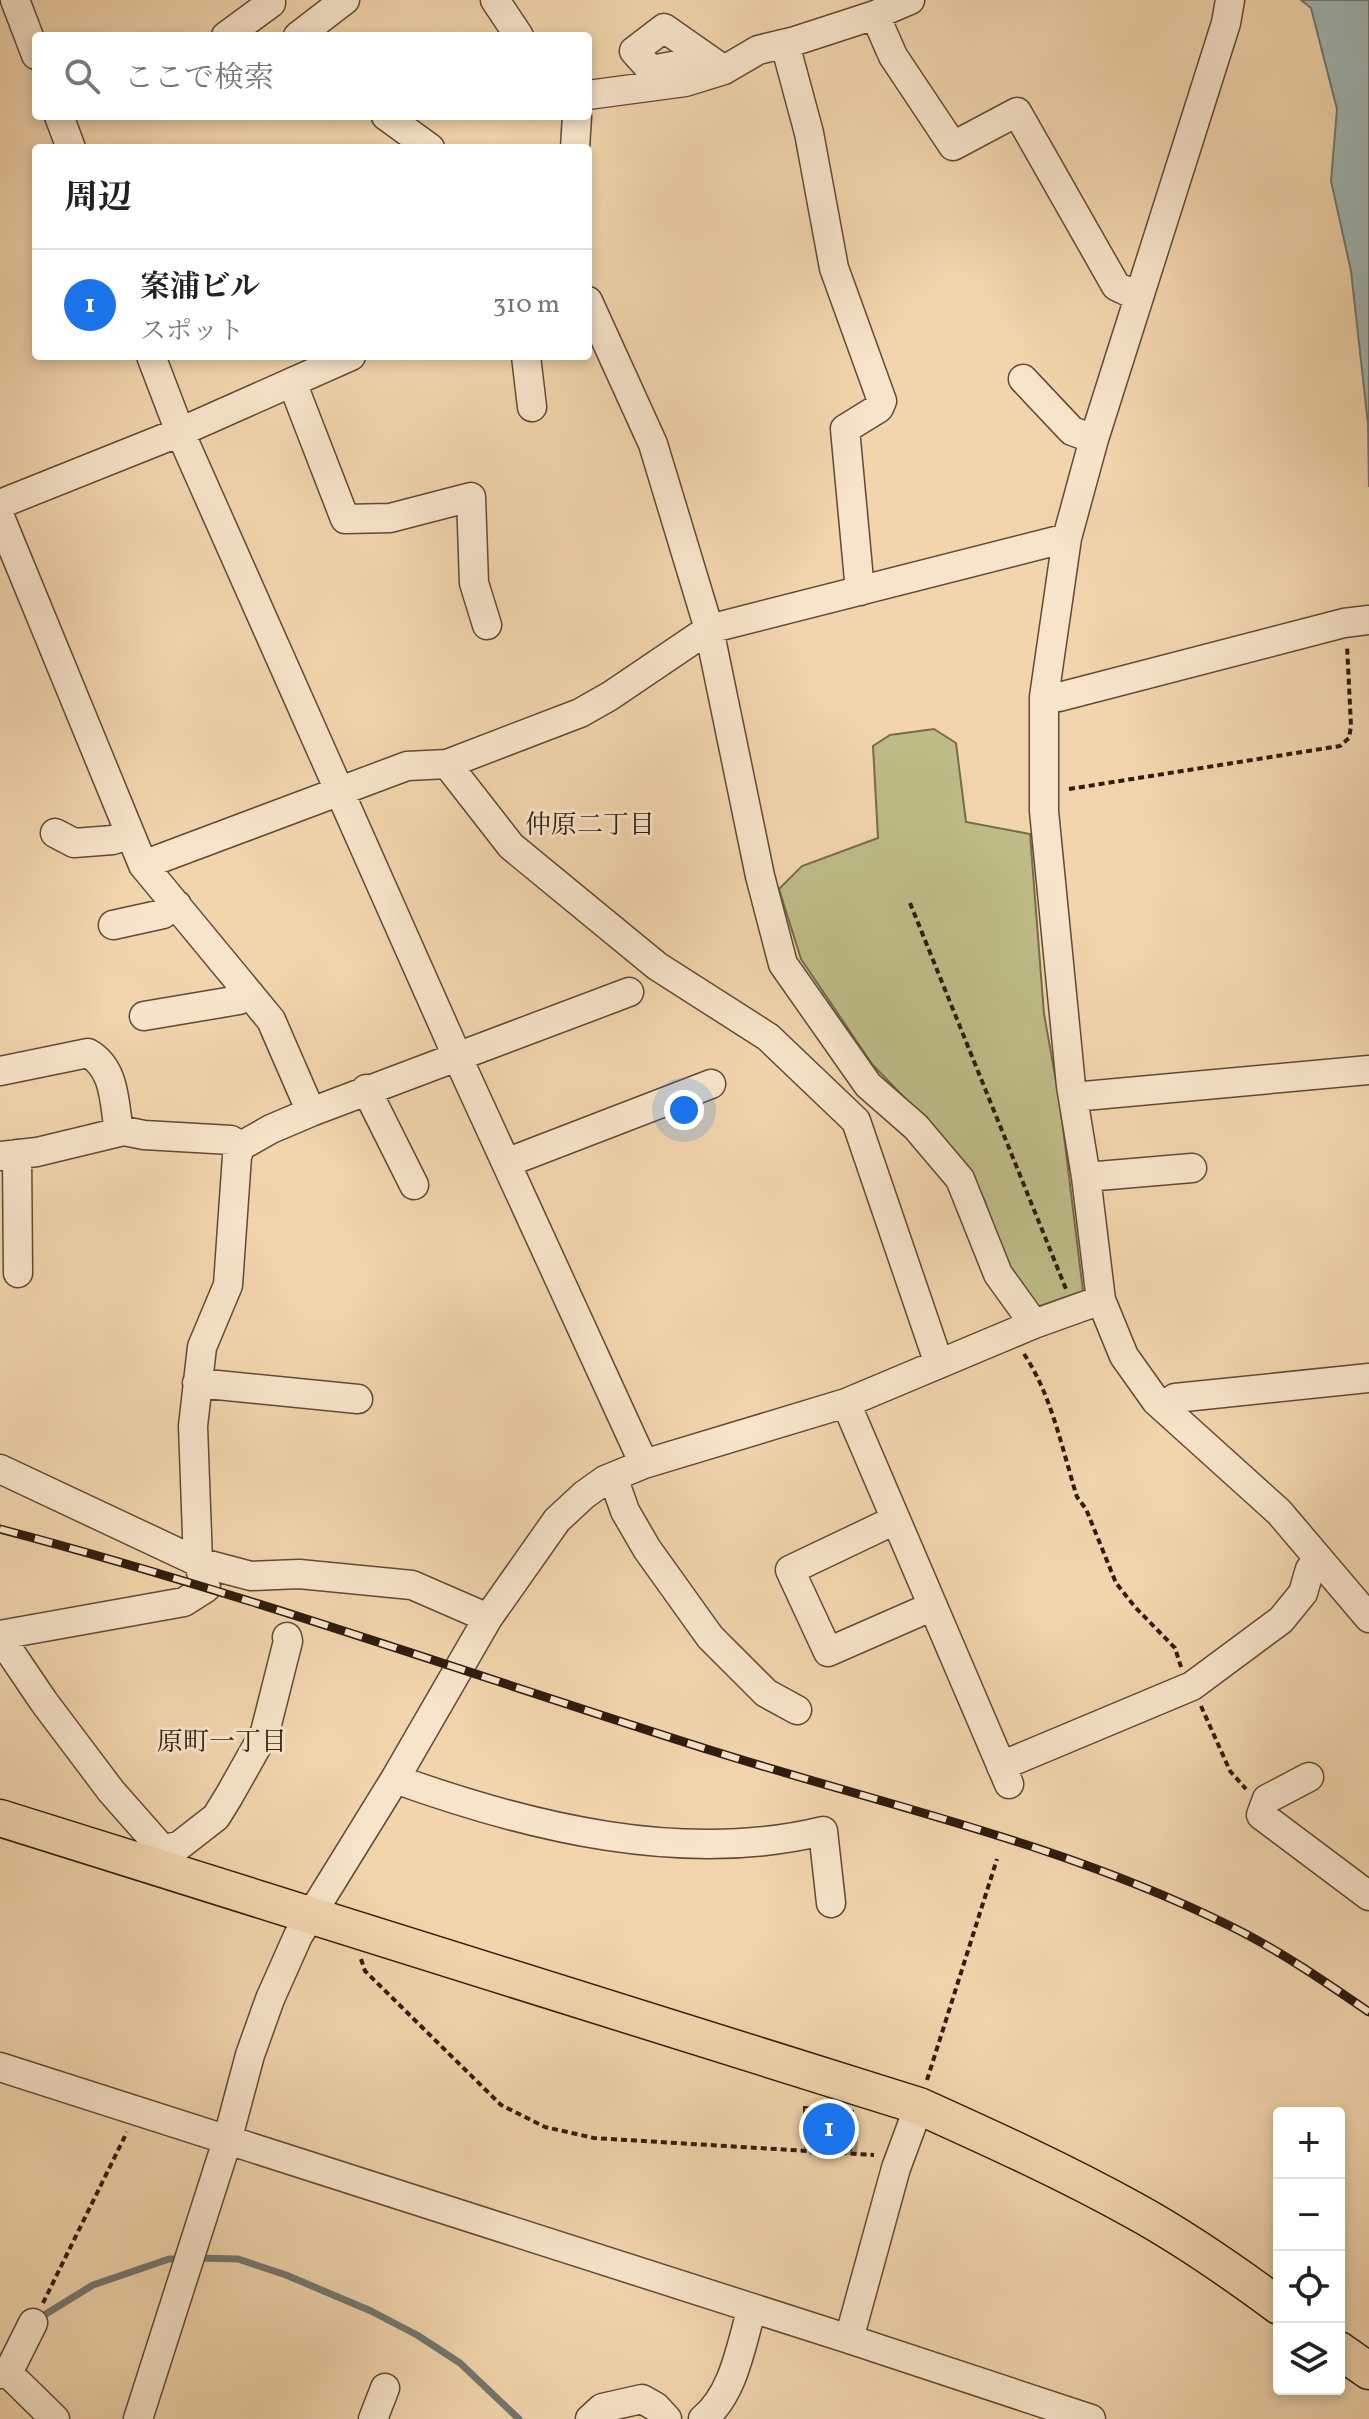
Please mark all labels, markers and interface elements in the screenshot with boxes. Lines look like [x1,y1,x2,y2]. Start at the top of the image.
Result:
search box [32,32,592,120]
icon: search [60,54,104,98]
text: ここで検索 [124,58,274,100]
text: 周辺 [64,176,132,223]
text: 案浦ビル [140,267,260,309]
text: 1 [85,287,95,323]
text: 310 m [493,287,560,323]
text: スポット [140,314,244,350]
district label: 仲原二丁目 [525,808,655,844]
your location [664,1090,704,1130]
district label: 原町一丁目 [157,1725,287,1761]
pin: 1 [803,2099,855,2159]
map controls [1273,2107,1345,2395]
button: + [1273,2107,1345,2179]
button: − [1273,2179,1345,2251]
button: locate [1273,2251,1345,2323]
button: layers [1273,2323,1345,2395]

